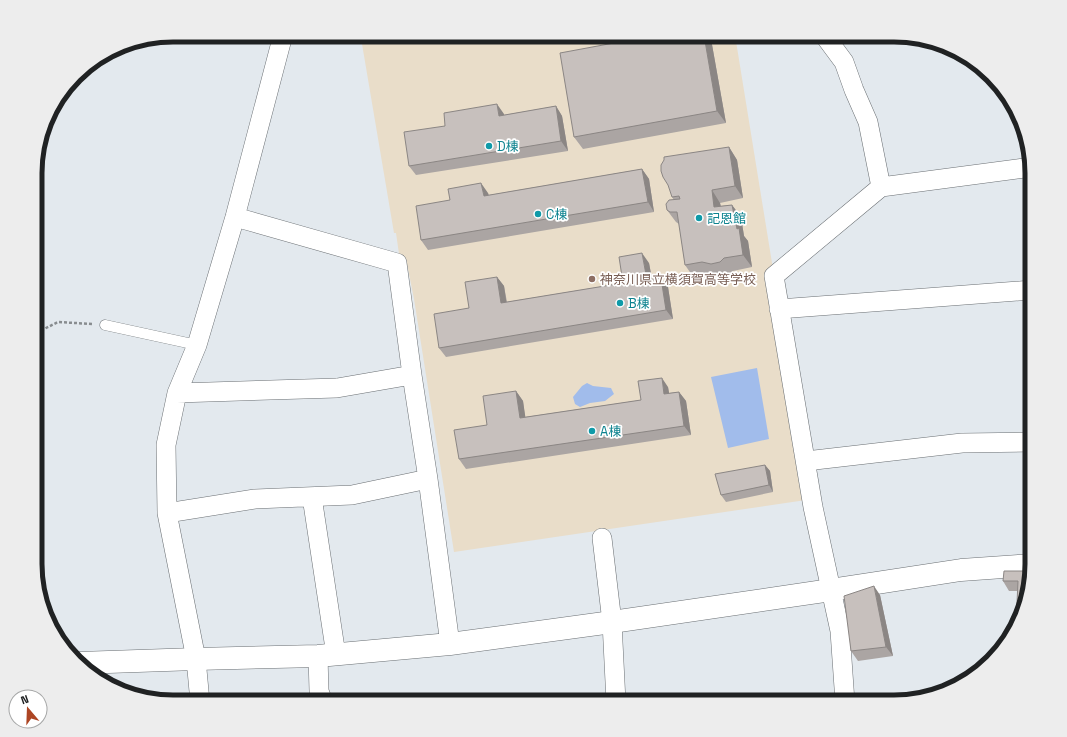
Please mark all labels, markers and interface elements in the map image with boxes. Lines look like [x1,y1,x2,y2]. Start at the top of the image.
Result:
place label: D棟 [497,138,519,155]
marker: D棟 [484,141,494,151]
place label: C棟 [546,206,567,223]
marker: C棟 [533,209,543,219]
place label: 記恩館 [707,210,746,227]
marker: 記恩館 [694,213,704,223]
place label: 神奈川県立横須賀高等学校 [600,271,756,288]
marker: 神奈川県立横須賀高等学校 [587,274,597,284]
place label: B棟 [628,295,650,312]
marker: B棟 [615,298,625,308]
place label: A棟 [600,423,621,440]
marker: A棟 [587,426,597,436]
north arrow [8,689,48,729]
text: N [19,692,31,707]

